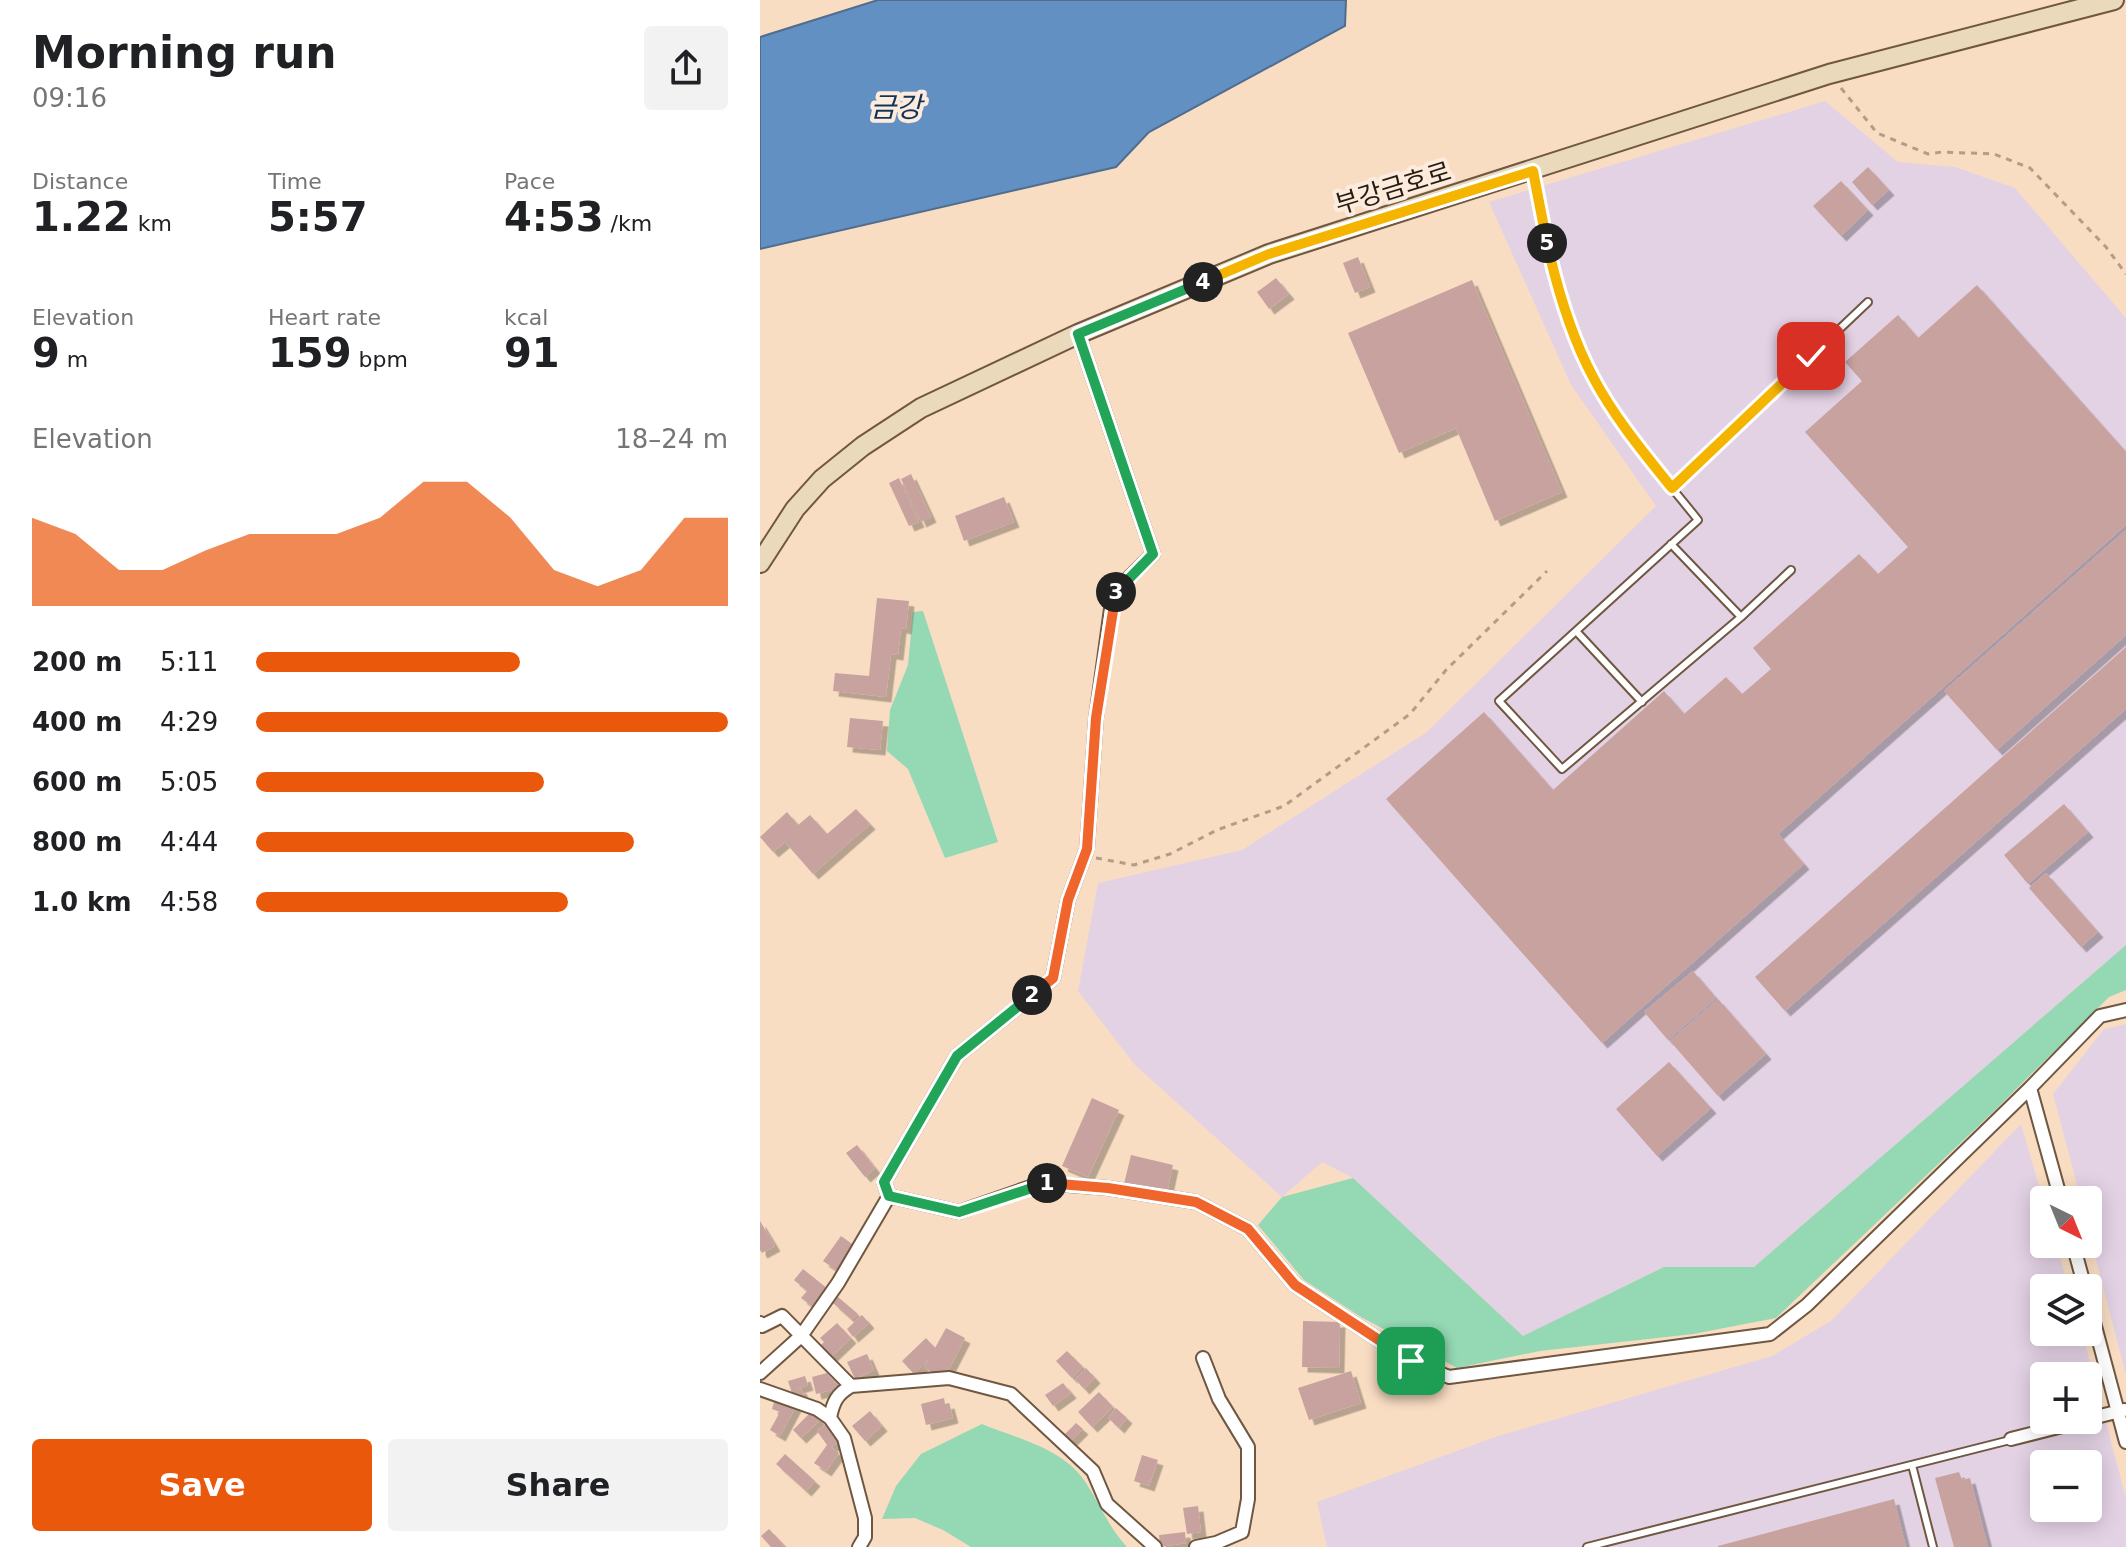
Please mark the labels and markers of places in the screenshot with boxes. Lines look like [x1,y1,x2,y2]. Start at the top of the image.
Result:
pin: 5 [1527,223,1567,263]
pin: 4 [1183,262,1223,302]
pin [1777,322,1845,390]
pin: 3 [1096,572,1136,612]
pin: 2 [1012,975,1052,1015]
pin: 1 [1027,1163,1067,1203]
pin [1377,1327,1445,1395]

